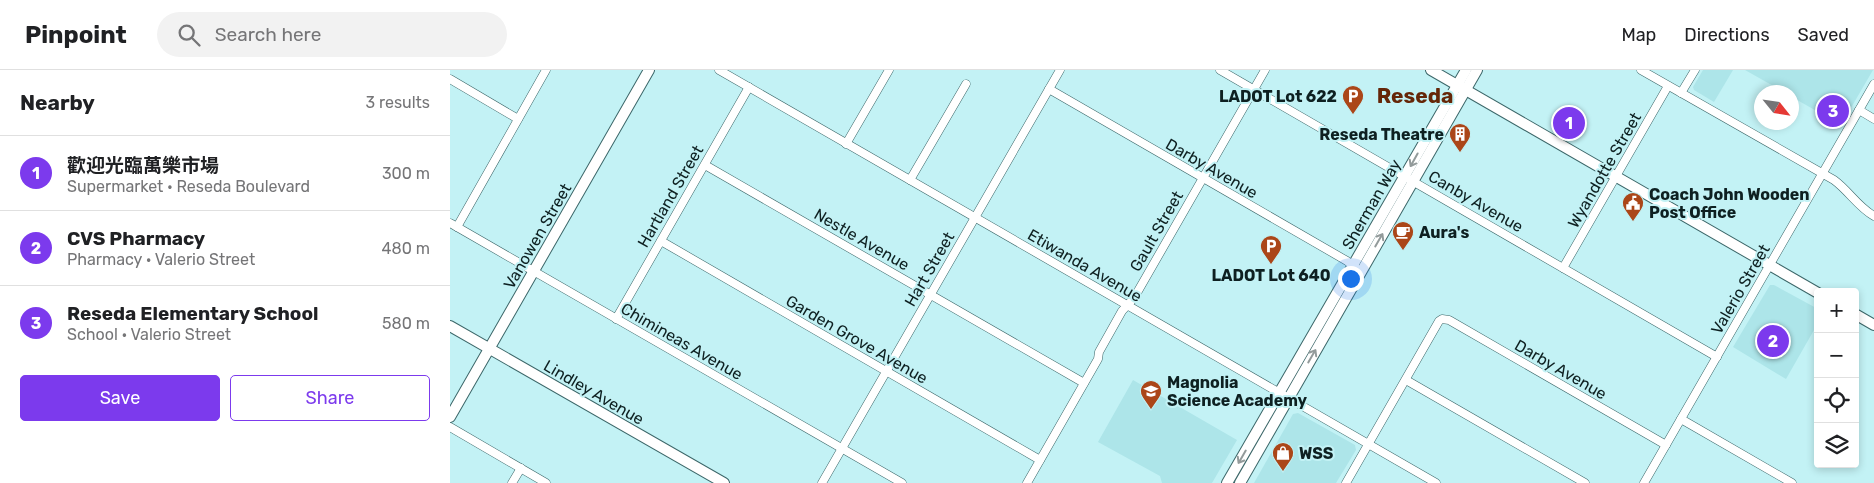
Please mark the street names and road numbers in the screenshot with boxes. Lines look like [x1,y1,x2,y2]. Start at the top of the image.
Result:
street label: Wyandotte Street [1564,109,1645,231]
street label: Darby Avenue [1162,134,1261,202]
street label: Hartland Street [634,142,707,251]
street label: Sherman Way [1338,156,1405,253]
street label: Canby Avenue [1425,167,1527,236]
street label: Vanowen Street [500,180,575,292]
street label: Gault Street [1126,188,1187,275]
street label: Nestle Avenue [811,204,913,274]
street label: Etiwanda Avenue [1024,225,1145,306]
street label: Hart Street [901,229,958,310]
street label: Valerio Street [1707,241,1774,338]
street label: Garden Grove Avenue [782,291,931,388]
street label: Chimineas Avenue [617,299,746,384]
street label: Darby Avenue [1511,335,1610,403]
street label: Lindley Avenue [540,356,647,429]

